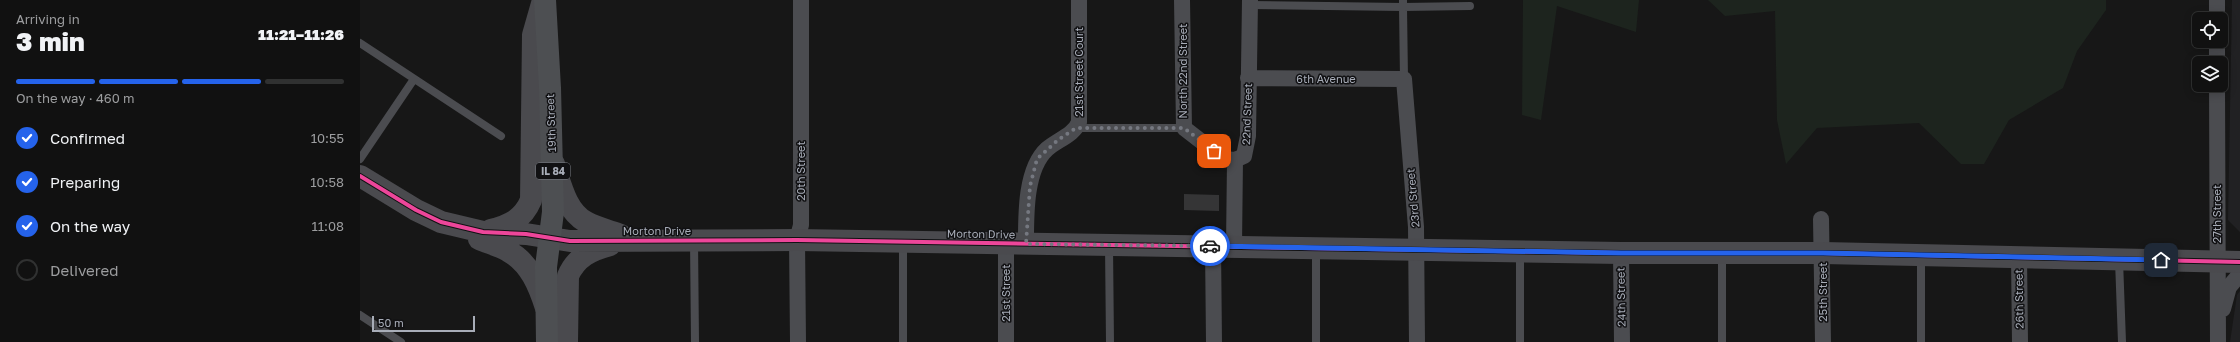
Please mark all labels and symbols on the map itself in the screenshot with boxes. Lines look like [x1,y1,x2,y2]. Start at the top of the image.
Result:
street label: North 22nd Street [1176,24,1189,118]
street label: 21st Street Court [1072,27,1085,117]
street label: 6th Avenue [1296,72,1356,85]
street label: 22nd Street [1239,83,1254,145]
street label: 19th Street [543,94,558,152]
pin [1197,134,1231,168]
street label: 20th Street [794,141,807,201]
road number: IL 84 [536,163,570,179]
street label: 23rd Street [1403,168,1422,228]
street label: 27th Street [2210,185,2223,243]
street label: Morton Drive [623,224,691,237]
street label: Morton Drive [947,226,1015,241]
courier [1190,226,1230,266]
pin [2144,243,2178,277]
street label: 25th Street [1816,262,1829,322]
street label: 21st Street [999,264,1012,322]
street label: 24th Street [1613,267,1628,327]
street label: 26th Street [2011,269,2026,329]
scale bar [372,314,475,333]

